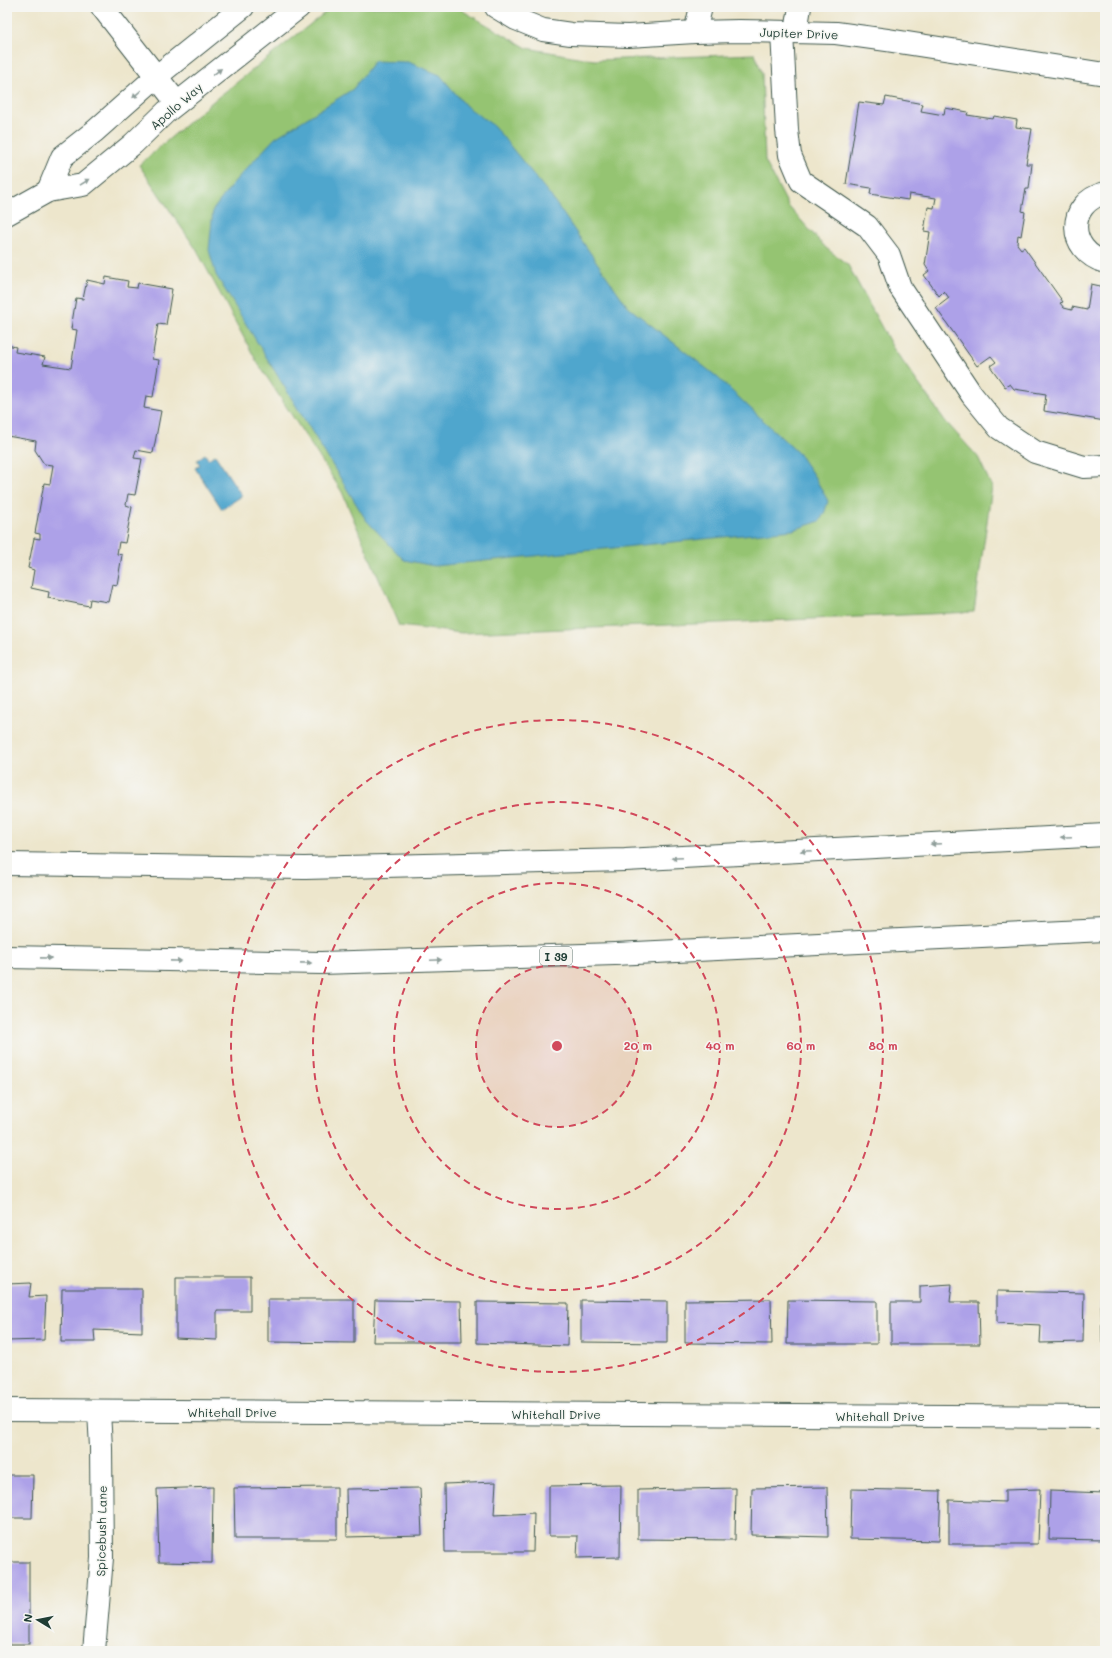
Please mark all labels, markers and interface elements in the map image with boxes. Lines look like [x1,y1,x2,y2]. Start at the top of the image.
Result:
street label: Jupiter Drive [759,24,839,42]
one-way arrow [211,68,222,76]
street label: Apollo Way [147,79,205,133]
one-way arrow [132,89,142,98]
one-way arrow [79,179,91,186]
one-way arrow [1060,834,1072,841]
one-way arrow [930,841,942,848]
one-way arrow [799,848,812,854]
one-way arrow [671,854,683,861]
road number: I 39 [540,947,572,965]
one-way arrow [40,955,53,961]
one-way arrow [170,957,182,964]
one-way arrow [430,957,443,963]
one-way arrow [300,960,313,966]
text: 20 m [624,1037,652,1053]
text: 40 m [705,1037,735,1053]
text: 60 m [787,1037,815,1053]
text: 80 m [868,1037,898,1053]
centre of rings [550,1039,564,1053]
street label: Whitehall Drive [187,1404,277,1420]
street label: Whitehall Drive [511,1406,601,1422]
street label: Whitehall Drive [835,1408,925,1424]
street label: Spicebush Lane [92,1485,110,1577]
north arrow [18,1600,58,1640]
text: N [20,1613,36,1624]

